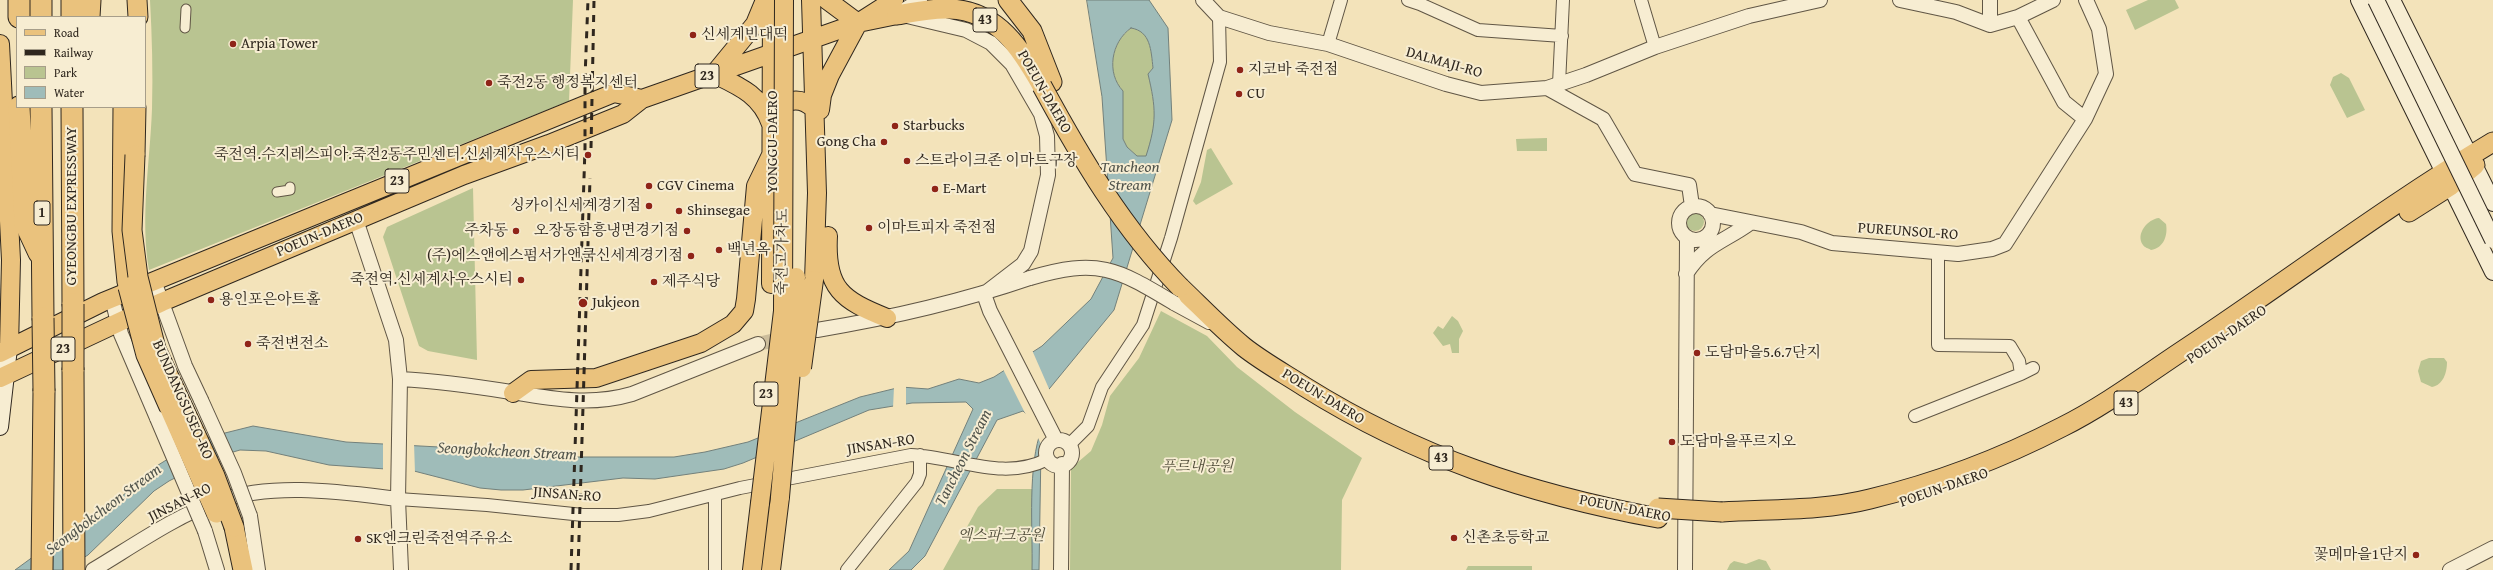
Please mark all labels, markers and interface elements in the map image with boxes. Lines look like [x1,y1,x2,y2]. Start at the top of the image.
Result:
road number: 43 [973,8,997,32]
legend [16,16,146,108]
text: Road [54,24,79,41]
place label: 신세계빈대떡 [701,26,788,44]
marker: 신세계빈대떡 [688,30,698,40]
place label: Arpia Tower [241,35,318,53]
marker: Arpia Tower [228,39,238,49]
text: Railway [54,44,93,61]
street label: DALMAJI-RO [1404,44,1484,82]
street label: POEUN-DAERO [1013,47,1075,137]
place label: 지코바 죽전점 [1248,61,1338,79]
text: Park [54,64,77,81]
road number: 23 [695,64,719,88]
marker: 지코바 죽전점 [1235,65,1245,75]
place label: 죽전2동 행정복지센터 [497,74,638,92]
marker: 죽전2동 행정복지센터 [484,78,494,88]
text: Water [54,84,84,101]
place label: CU [1247,85,1265,103]
marker: CU [1234,89,1244,99]
street label: YONGGU-DAERO [764,90,782,194]
place label: Starbucks [903,117,965,135]
marker: Starbucks [890,121,900,131]
street label: GYEONGBU EXPRESSWAY [63,126,81,286]
place label: Gong Cha [817,133,876,151]
marker: Gong Cha [879,137,889,147]
place label: 죽전역.수지레스피아.죽전2동주민센터.신세계사우스시티 [214,146,580,164]
marker: 죽전역.수지레스피아.죽전2동주민센터.신세계사우스시티 [583,150,593,160]
place label: 스트라이크존 이마트구장 [915,152,1078,170]
marker: 스트라이크존 이마트구장 [902,156,912,166]
water label: Tancheon Stream [1100,158,1160,196]
road number: 23 [385,169,409,193]
place label: CGV Cinema [657,177,734,195]
place label: E-Mart [943,180,987,198]
marker: CGV Cinema [644,181,654,191]
marker: E-Mart [930,184,940,194]
place label: 싱카이신세계경기점 [511,197,641,215]
road number: 1 [34,201,50,225]
marker: 싱카이신세계경기점 [644,201,654,211]
place label: Shinsegae [687,202,750,220]
marker: Shinsegae [674,206,684,216]
street label: 죽전고가차도 [773,208,793,296]
street label: POEUN-DAERO [274,209,366,261]
place label: 이마트피자 죽전점 [877,219,996,237]
street label: PUREUNSOL-RO [1857,220,1959,244]
place label: 주차동 [465,222,508,240]
place label: 오장동함흥냉면경기점 [534,222,679,240]
marker: 이마트피자 죽전점 [864,223,874,233]
marker: 주차동 [511,226,521,236]
marker: 오장동함흥냉면경기점 [682,226,692,236]
place label: 백년옥 [727,241,770,259]
marker: 백년옥 [714,245,724,255]
place label: (주)에스앤에스펌서가앤쿡신세계경기점 [427,247,683,265]
marker: (주)에스앤에스펌서가앤쿡신세계경기점 [686,251,696,261]
place label: 죽전역.신세계사우스시티 [350,271,513,289]
place label: 제주식당 [662,273,720,291]
marker: 죽전역.신세계사우스시티 [516,275,526,285]
marker: 제주식당 [649,277,659,287]
place label: 용인포은아트홀 [219,291,320,309]
place label: Jukjeon [592,294,640,312]
marker: 용인포은아트홀 [206,295,216,305]
marker: Jukjeon [577,297,589,309]
street label: POEUN-DAERO [2184,302,2270,368]
place label: 죽전변전소 [256,335,328,353]
road number: 23 [51,337,75,361]
street label: BUNDANGSUSEO-RO [148,338,216,462]
marker: 죽전변전소 [243,339,253,349]
place label: 도담마을5.6.7단지 [1705,344,1821,362]
marker: 도담마을5.6.7단지 [1692,348,1702,358]
street label: POEUN-DAERO [1279,365,1367,429]
road number: 23 [754,382,778,406]
road number: 43 [2114,391,2138,415]
water label: Tancheon Stream [931,407,997,509]
street label: JINSAN-RO [846,431,916,459]
place label: 도담마을푸르지오 [1680,433,1796,451]
marker: 도담마을푸르지오 [1667,437,1677,447]
water label: Seongbokcheon Stream [437,439,577,465]
road number: 43 [1429,446,1453,470]
park label: 푸르내공원 [1161,458,1233,476]
water label: Seongbokcheon Stream [42,460,166,560]
street label: POEUN-DAERO [1897,464,1991,512]
street label: JINSAN-RO [146,479,214,527]
street label: JINSAN-RO [532,484,602,506]
street label: POEUN-DAERO [1578,491,1672,527]
park label: 엑스파크공원 [958,527,1044,545]
place label: 신촌초등학교 [1462,529,1549,547]
place label: SK엔크린죽전역주유소 [366,530,513,548]
marker: 신촌초등학교 [1449,533,1459,543]
marker: SK엔크린죽전역주유소 [353,534,363,544]
place label: 꽃메마을1단지 [2314,546,2408,564]
marker: 꽃메마을1단지 [2411,550,2421,560]

